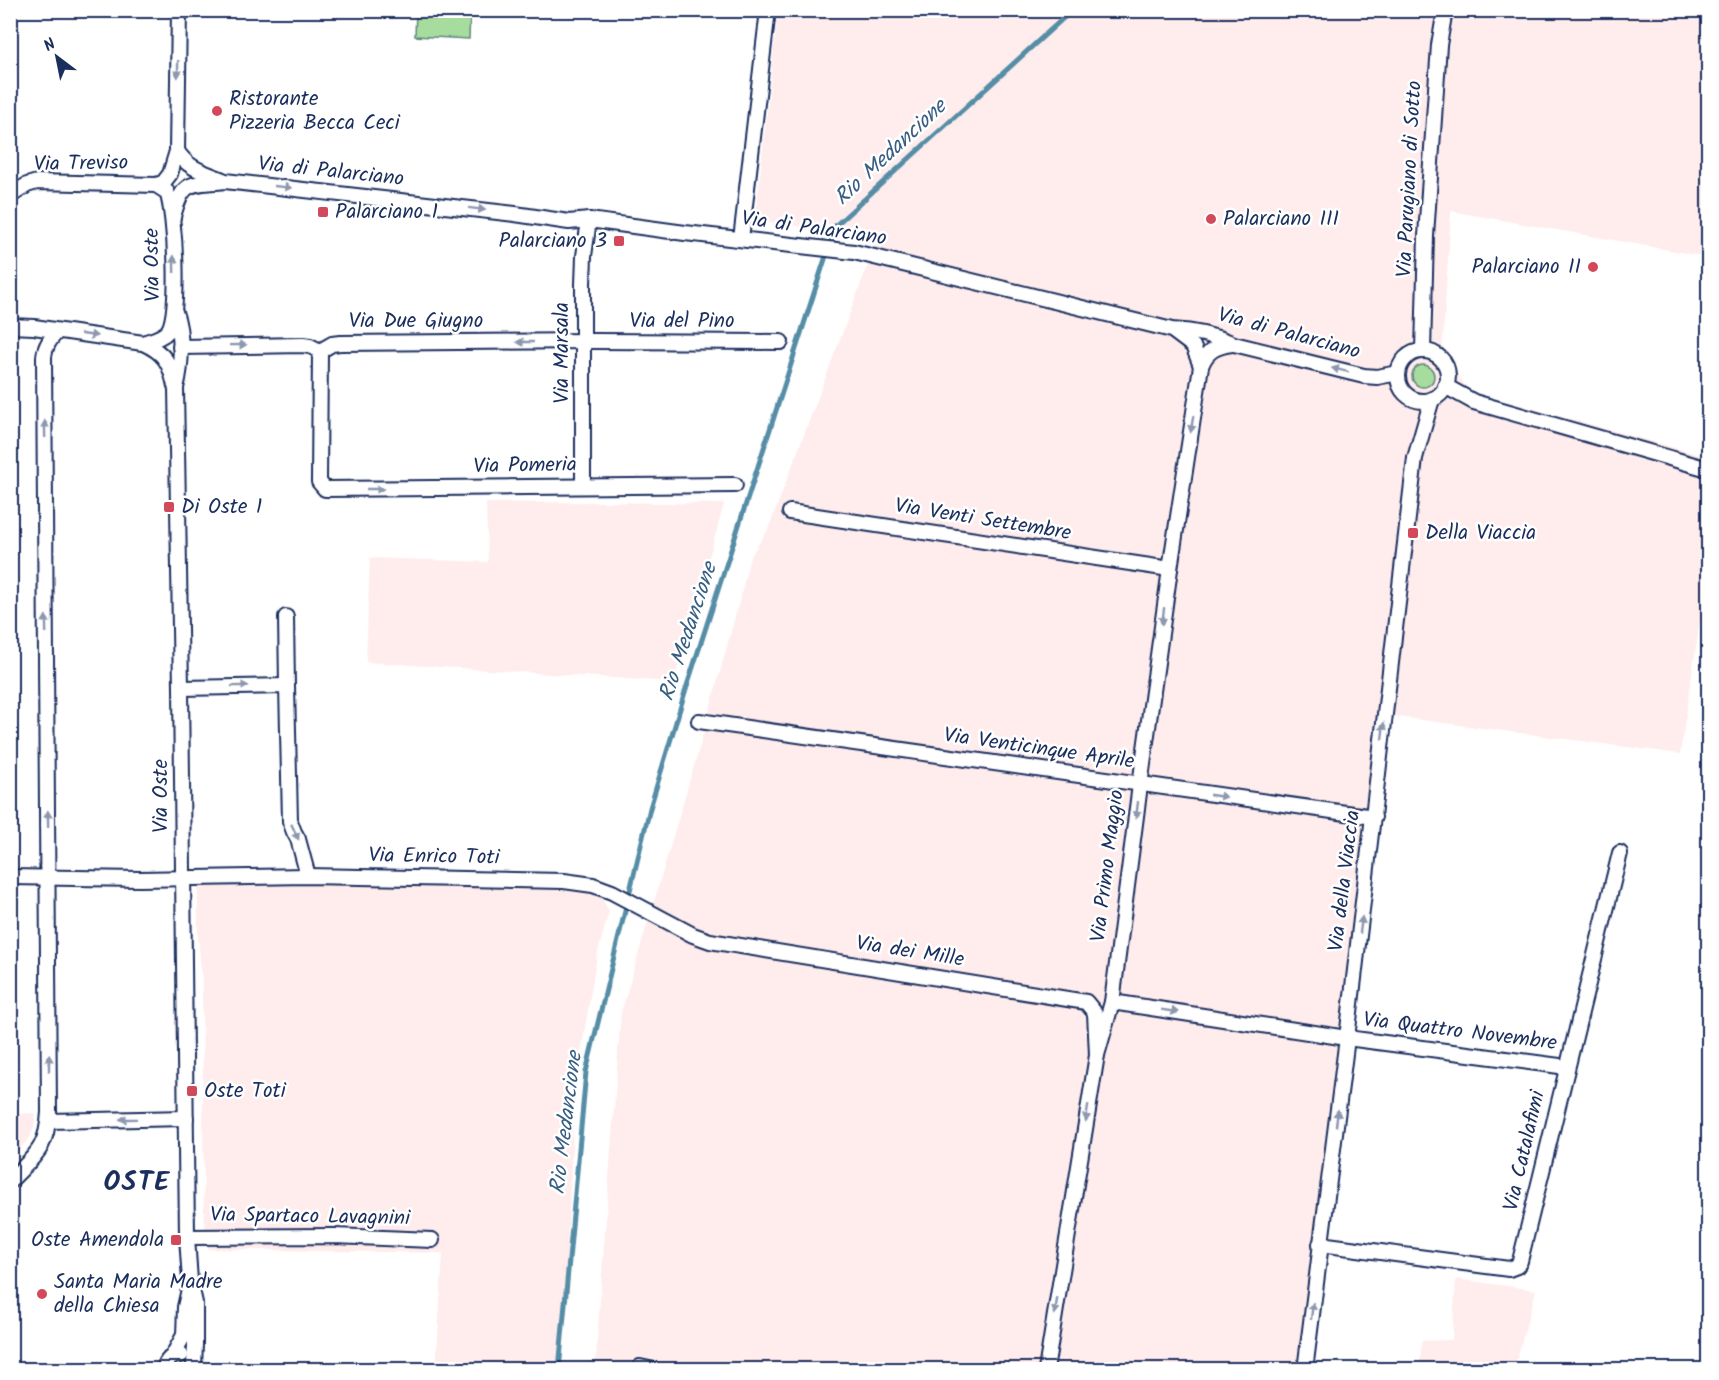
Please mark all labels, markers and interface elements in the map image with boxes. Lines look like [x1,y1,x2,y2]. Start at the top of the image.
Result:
north arrow [27,27,87,87]
text: N [39,32,61,59]
one-way arrow [174,59,183,78]
street label: Via Parugiano di Sotto [1388,80,1432,278]
place label: Ristorante Pizzeria Becca Ceci [229,83,401,140]
water label: Rio Medancione [826,90,957,215]
marker: Ristorante Pizzeria Becca Ceci [210,104,224,118]
street label: Via Treviso [34,147,128,181]
street label: Via di Palarciano [256,148,406,196]
one-way arrow [274,182,293,192]
place label: Palarciano 1 [335,196,438,229]
street label: Via di Palarciano [739,202,889,256]
place label: Palarciano III [1223,203,1339,236]
marker: Palarciano 1 [316,205,330,219]
one-way arrow [467,205,486,214]
marker: Palarciano III [1204,212,1218,226]
place label: Palarciano 3 [498,225,607,258]
street label: Via Oste [136,227,170,302]
marker: Palarciano 3 [612,234,626,248]
place label: Palarciano II [1471,251,1581,284]
one-way arrow [169,255,179,274]
marker: Palarciano II [1586,260,1600,274]
street label: Via di Palarciano [1214,299,1364,369]
street label: Via Marsala [546,302,579,404]
street label: Via Due Giugno [349,305,483,338]
street label: Via del Pino [629,305,735,338]
one-way arrow [79,331,98,340]
one-way arrow [516,337,535,347]
one-way arrow [229,341,248,350]
one-way arrow [1331,364,1350,374]
one-way arrow [1188,414,1197,433]
one-way arrow [40,419,49,438]
street label: Via Pomeria [473,449,577,483]
one-way arrow [365,484,384,494]
street label: Via Venti Settembre [892,490,1074,550]
place label: Di Oste 1 [181,491,262,524]
marker: Di Oste 1 [162,500,176,514]
place label: Della Viaccia [1425,517,1536,550]
marker: Della Viaccia [1406,526,1420,540]
water label: Rio Medancione [650,556,729,706]
one-way arrow [1159,607,1168,626]
one-way arrow [41,614,51,633]
one-way arrow [230,681,249,691]
street label: Via Venticinque Aprile [942,719,1137,779]
one-way arrow [1378,721,1388,740]
street label: Via Oste [145,759,178,833]
street label: Via Primo Maggio [1082,788,1134,944]
one-way arrow [1209,791,1228,800]
one-way arrow [1132,800,1141,819]
street label: Via della Viaccia [1320,808,1370,954]
one-way arrow [43,809,53,828]
one-way arrow [290,824,299,841]
street label: Via Enrico Toti [368,839,501,875]
one-way arrow [1356,915,1366,934]
street label: Via dei Mille [854,927,967,977]
street label: Via Quattro Novembre [1361,1004,1559,1060]
one-way arrow [1161,1006,1180,1015]
water label: Rio Medancione [541,1047,593,1196]
one-way arrow [44,1053,54,1072]
place label: Oste Toti [204,1075,287,1108]
marker: Oste Toti [185,1084,199,1098]
street label: Via Catalafimi [1495,1087,1555,1214]
one-way arrow [1083,1104,1092,1123]
one-way arrow [1332,1108,1342,1127]
one-way arrow [118,1115,137,1124]
district label: OSTE [103,1161,171,1204]
street label: Via Spartaco Lavagnini [210,1199,411,1235]
place label: Oste Amendola [31,1224,164,1257]
marker: Oste Amendola [169,1233,183,1247]
place label: Santa Maria Madre della Chiesa [54,1266,223,1323]
marker: Santa Maria Madre della Chiesa [35,1287,49,1301]
one-way arrow [1052,1296,1061,1315]
one-way arrow [1307,1302,1317,1321]

